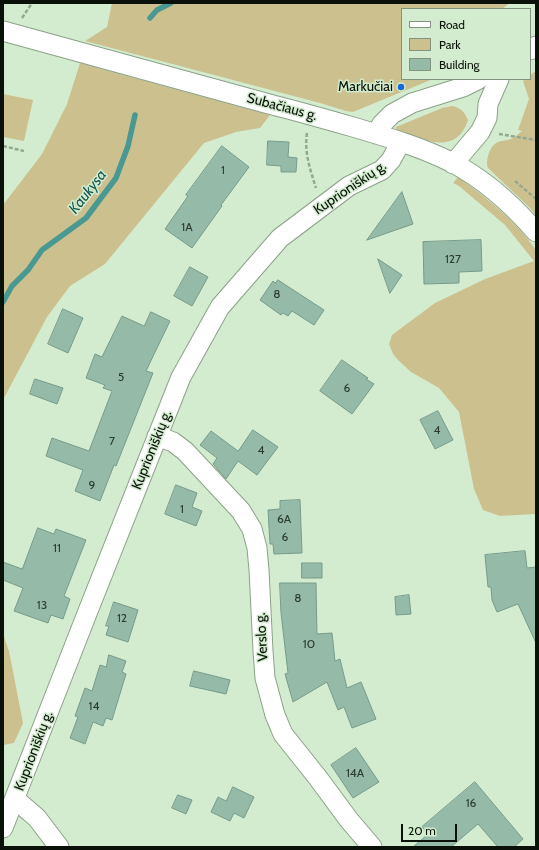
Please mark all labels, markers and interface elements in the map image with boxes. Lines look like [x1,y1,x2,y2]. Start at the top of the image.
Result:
legend [401,8,531,80]
text: Road [439,17,465,32]
text: Park [439,37,461,52]
text: Building [439,57,480,72]
place label: Markučiai [338,79,393,95]
marker: Markučiai [396,82,406,92]
street label: Subačiaus g. [245,90,319,124]
street label: Kuprioniškių g. [310,158,390,218]
house number: 1 [221,163,225,177]
water label: Kaukysa [65,166,111,218]
house number: 1A [181,220,193,234]
house number: 127 [445,252,461,266]
house number: 8 [273,287,281,301]
house number: 5 [118,370,124,384]
house number: 6 [344,381,350,395]
street label: Kuprioniškių g. [128,408,176,492]
house number: 4 [434,423,440,437]
house number: 7 [109,434,115,448]
house number: 4 [258,443,264,457]
house number: 9 [89,478,95,492]
house number: 1 [180,502,184,516]
house number: 6A [277,512,291,526]
house number: 6 [282,530,288,544]
house number: 11 [53,541,61,555]
house number: 8 [294,591,302,605]
house number: 13 [37,598,47,612]
house number: 12 [117,611,127,625]
street label: Verslo g. [252,612,272,662]
house number: 10 [303,637,315,651]
house number: 14 [89,699,99,713]
street label: Kuprioniškių g. [11,709,57,793]
house number: 14A [346,766,364,780]
house number: 16 [466,796,476,810]
scale bar [403,816,459,842]
text: 20 m [408,823,436,838]

